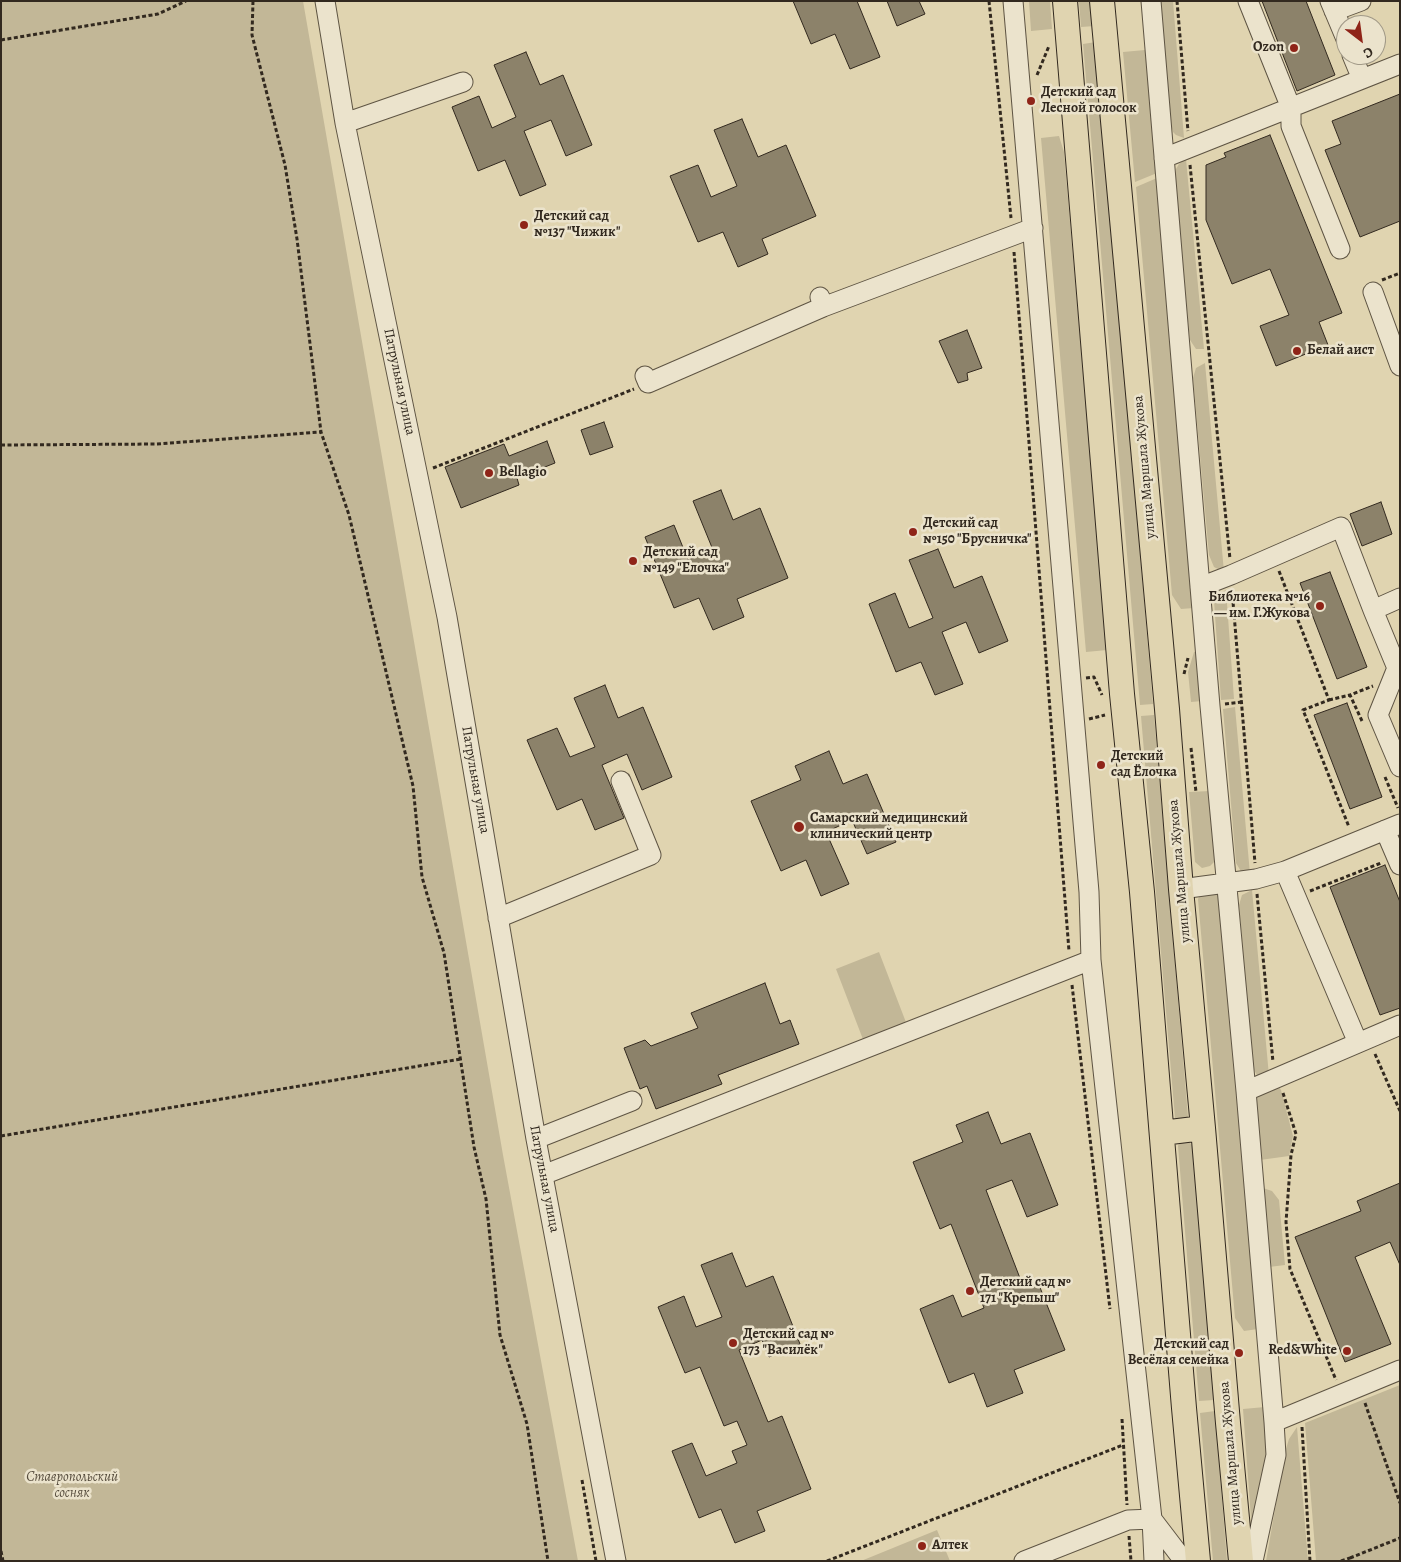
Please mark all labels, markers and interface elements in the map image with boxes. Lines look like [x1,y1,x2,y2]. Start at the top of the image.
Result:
north arrow [1336,15,1386,65]
place label: Ozon [1253,40,1284,56]
marker: Ozon [1288,42,1300,54]
text: С [1360,42,1377,63]
place label: Детский сад Лесной голосок [1041,85,1137,118]
marker: Детский сад Лесной голосок [1025,95,1037,107]
place label: Детский сад №137 "Чижик" [534,209,620,242]
marker: Детский сад №137 "Чижик" [518,219,530,231]
street label: Патрульная улица [379,327,419,437]
place label: Белай аист [1307,343,1374,359]
marker: Белай аист [1291,345,1303,357]
street label: улица Маршала Жукова [1130,395,1160,539]
place label: Bellagio [499,465,547,481]
marker: Bellagio [483,467,495,479]
place label: Детский сад №150 "Брусничка" [923,516,1032,548]
marker: Детский сад №150 "Брусничка" [907,526,919,538]
place label: Детский сад №149 "Елочка" [643,545,729,578]
marker: Детский сад №149 "Елочка" [627,555,639,567]
place label: Библиотека №16 — им. Г.Жукова [1209,590,1310,622]
marker: Библиотека №16 — им. Г.Жукова [1314,600,1326,612]
street label: Патрульная улица [457,725,493,835]
place label: Детский сад Ёлочка [1111,749,1177,782]
marker: Детский сад Ёлочка [1095,759,1107,771]
street label: улица Маршала Жукова [1165,799,1195,943]
place label: Самарский медицинский клинический центр [810,811,968,844]
marker: Самарский медицинский клинический центр [792,820,806,834]
street label: Патрульная улица [525,1124,563,1234]
place label: Детский сад № 171 "Крепыш" [980,1275,1071,1308]
marker: Детский сад № 171 "Крепыш" [964,1285,976,1297]
place label: Детский сад № 173 "Василёк" [743,1327,834,1360]
marker: Детский сад № 173 "Василёк" [727,1337,739,1349]
place label: Детский сад Весёлая семейка [1128,1337,1229,1370]
place label: Red&White [1268,1343,1337,1359]
marker: Red&White [1341,1345,1353,1357]
marker: Детский сад Весёлая семейка [1233,1347,1245,1359]
street label: улица Маршала Жукова [1216,1381,1246,1525]
park label: Ставропольский сосняк [26,1470,118,1502]
place label: Алтек [932,1538,968,1554]
marker: Алтек [916,1540,928,1552]

